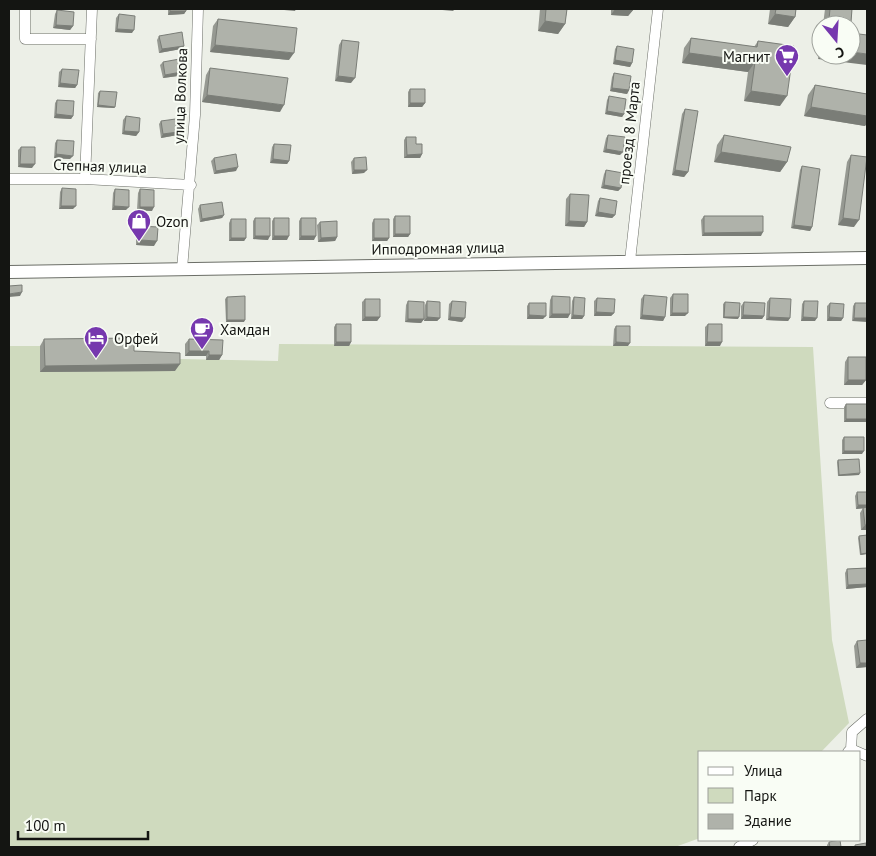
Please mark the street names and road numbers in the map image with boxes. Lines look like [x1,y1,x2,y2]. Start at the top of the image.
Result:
street label: улица Волкова [169,47,191,145]
street label: проезд 8 Марта [614,81,644,185]
street label: Степная улица [53,155,147,177]
street label: Ипподромная улица [371,237,505,259]

